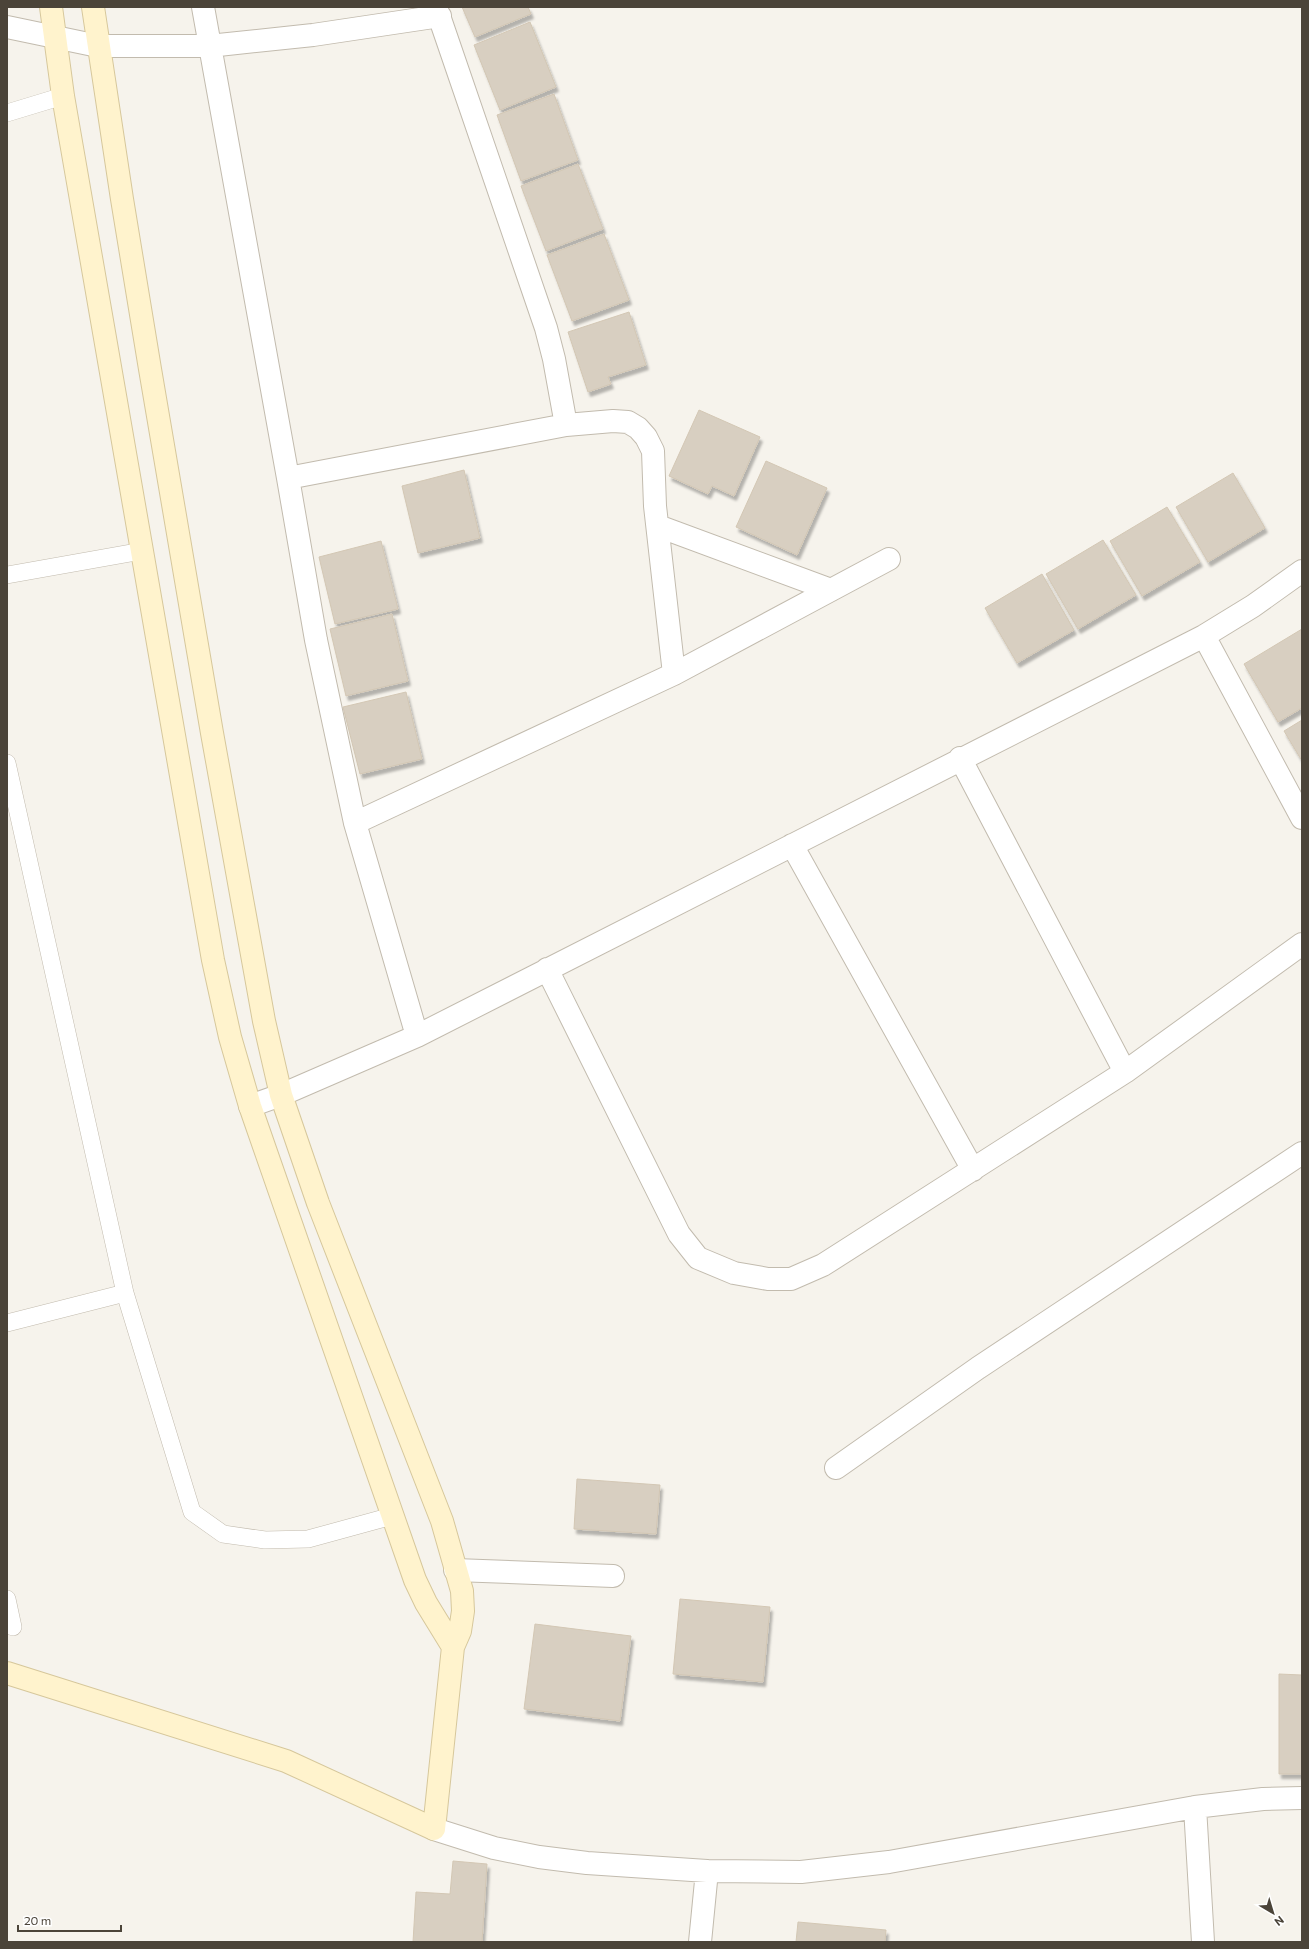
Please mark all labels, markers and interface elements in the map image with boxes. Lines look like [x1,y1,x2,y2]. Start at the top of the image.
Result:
north arrow [1253,1893,1293,1933]
scale bar [18,1907,121,1933]
text: 20 m [24,1913,51,1927]
text: N [1272,1914,1287,1929]

